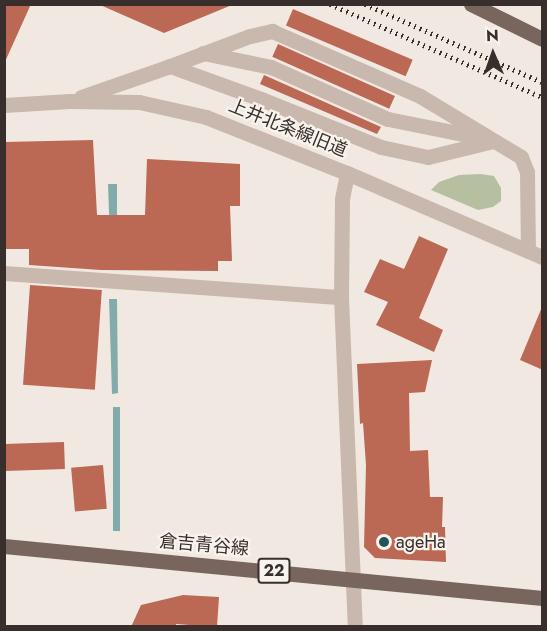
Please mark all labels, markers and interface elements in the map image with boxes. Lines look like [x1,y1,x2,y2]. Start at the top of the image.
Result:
north arrow [463,24,523,84]
text: N [486,24,499,47]
street label: 上井北条線旧道 [226,94,350,162]
street label: 倉吉青谷線 [158,530,250,560]
place label: ageHa [396,531,446,553]
marker: ageHa [377,535,391,549]
road number: 22 [258,558,290,584]

